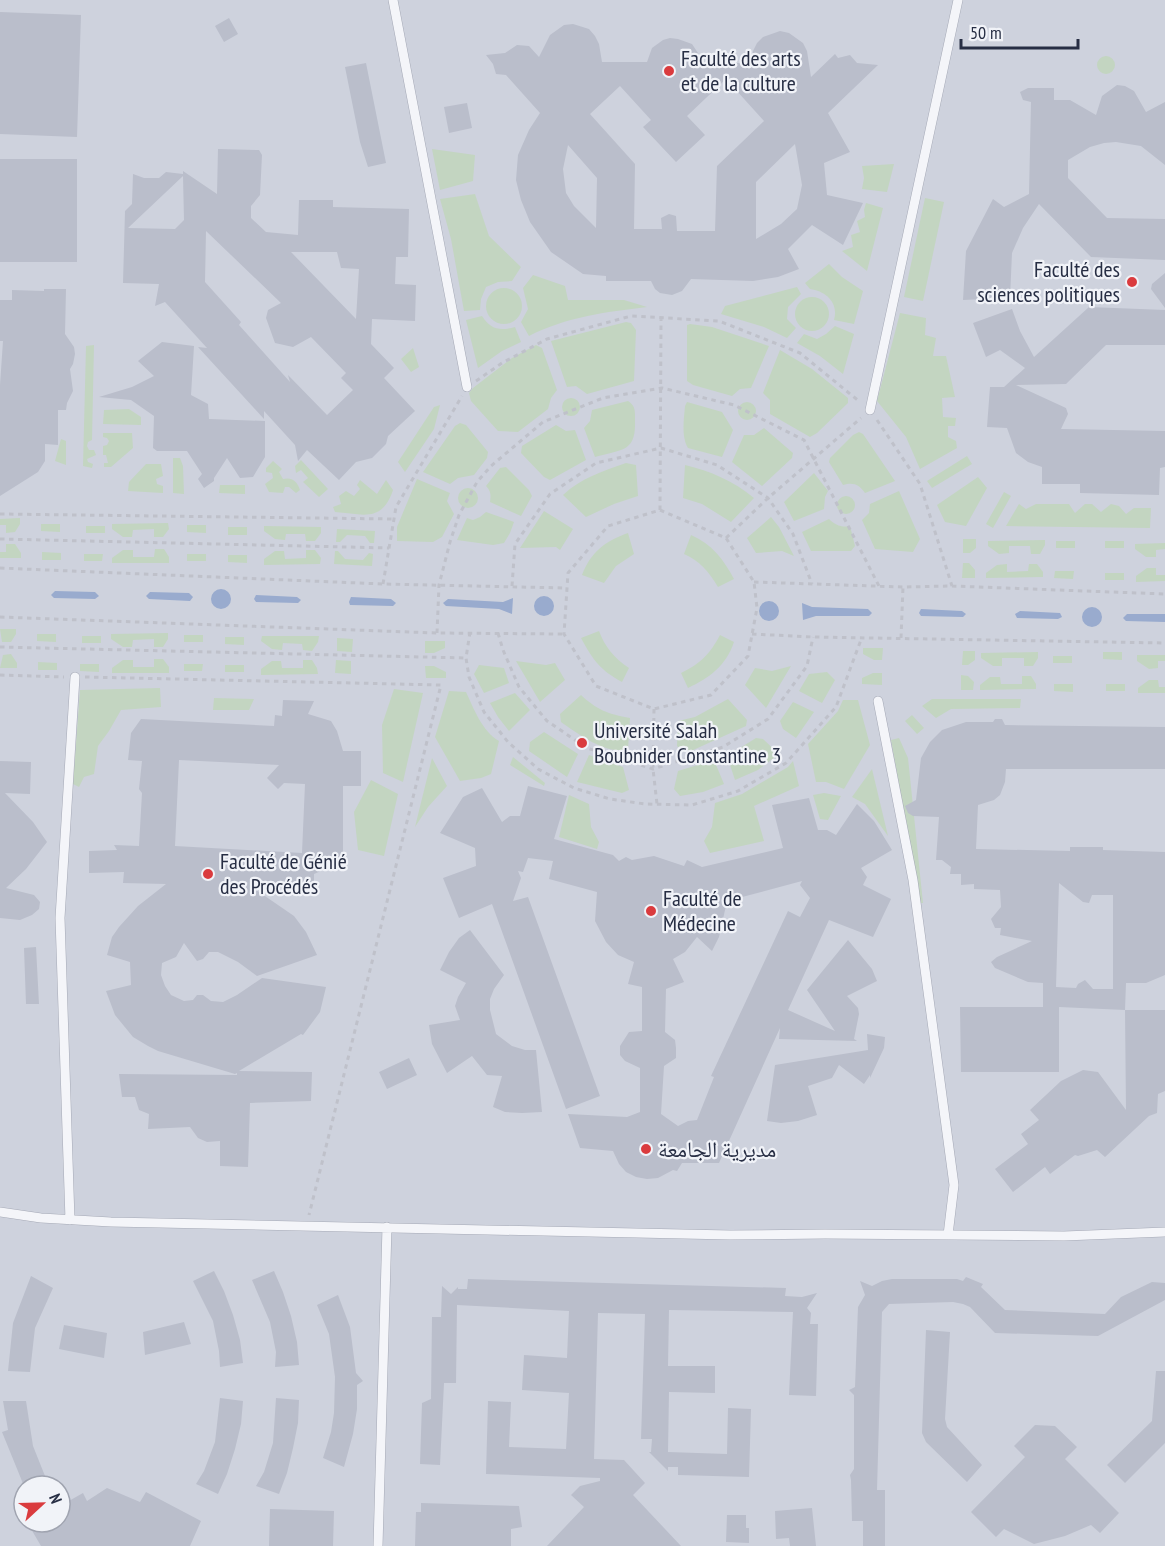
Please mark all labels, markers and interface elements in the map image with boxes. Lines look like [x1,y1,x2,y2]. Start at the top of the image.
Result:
scale bar [961,12,1078,50]
text: 50 m [970,21,1002,44]
place label: Faculté des arts et de la culture [681,44,801,97]
marker: Faculté des arts et de la culture [662,64,676,78]
place label: Faculté des sciences politiques [977,255,1120,308]
marker: Faculté des sciences politiques [1125,275,1139,289]
place label: Université Salah Boubnider Constantine 3 [594,716,781,769]
marker: Université Salah Boubnider Constantine 3 [575,736,589,750]
place label: Faculté de Génié des Procédés [220,847,347,900]
marker: Faculté de Génié des Procédés [201,867,215,881]
place label: Faculté de Médecine [663,884,742,937]
marker: Faculté de Médecine [644,904,658,918]
place label: مديرية الجامعة [658,1135,776,1163]
marker: مديرية الجامعة [639,1142,653,1156]
north arrow [12,1474,72,1534]
text: N [45,1491,67,1506]

